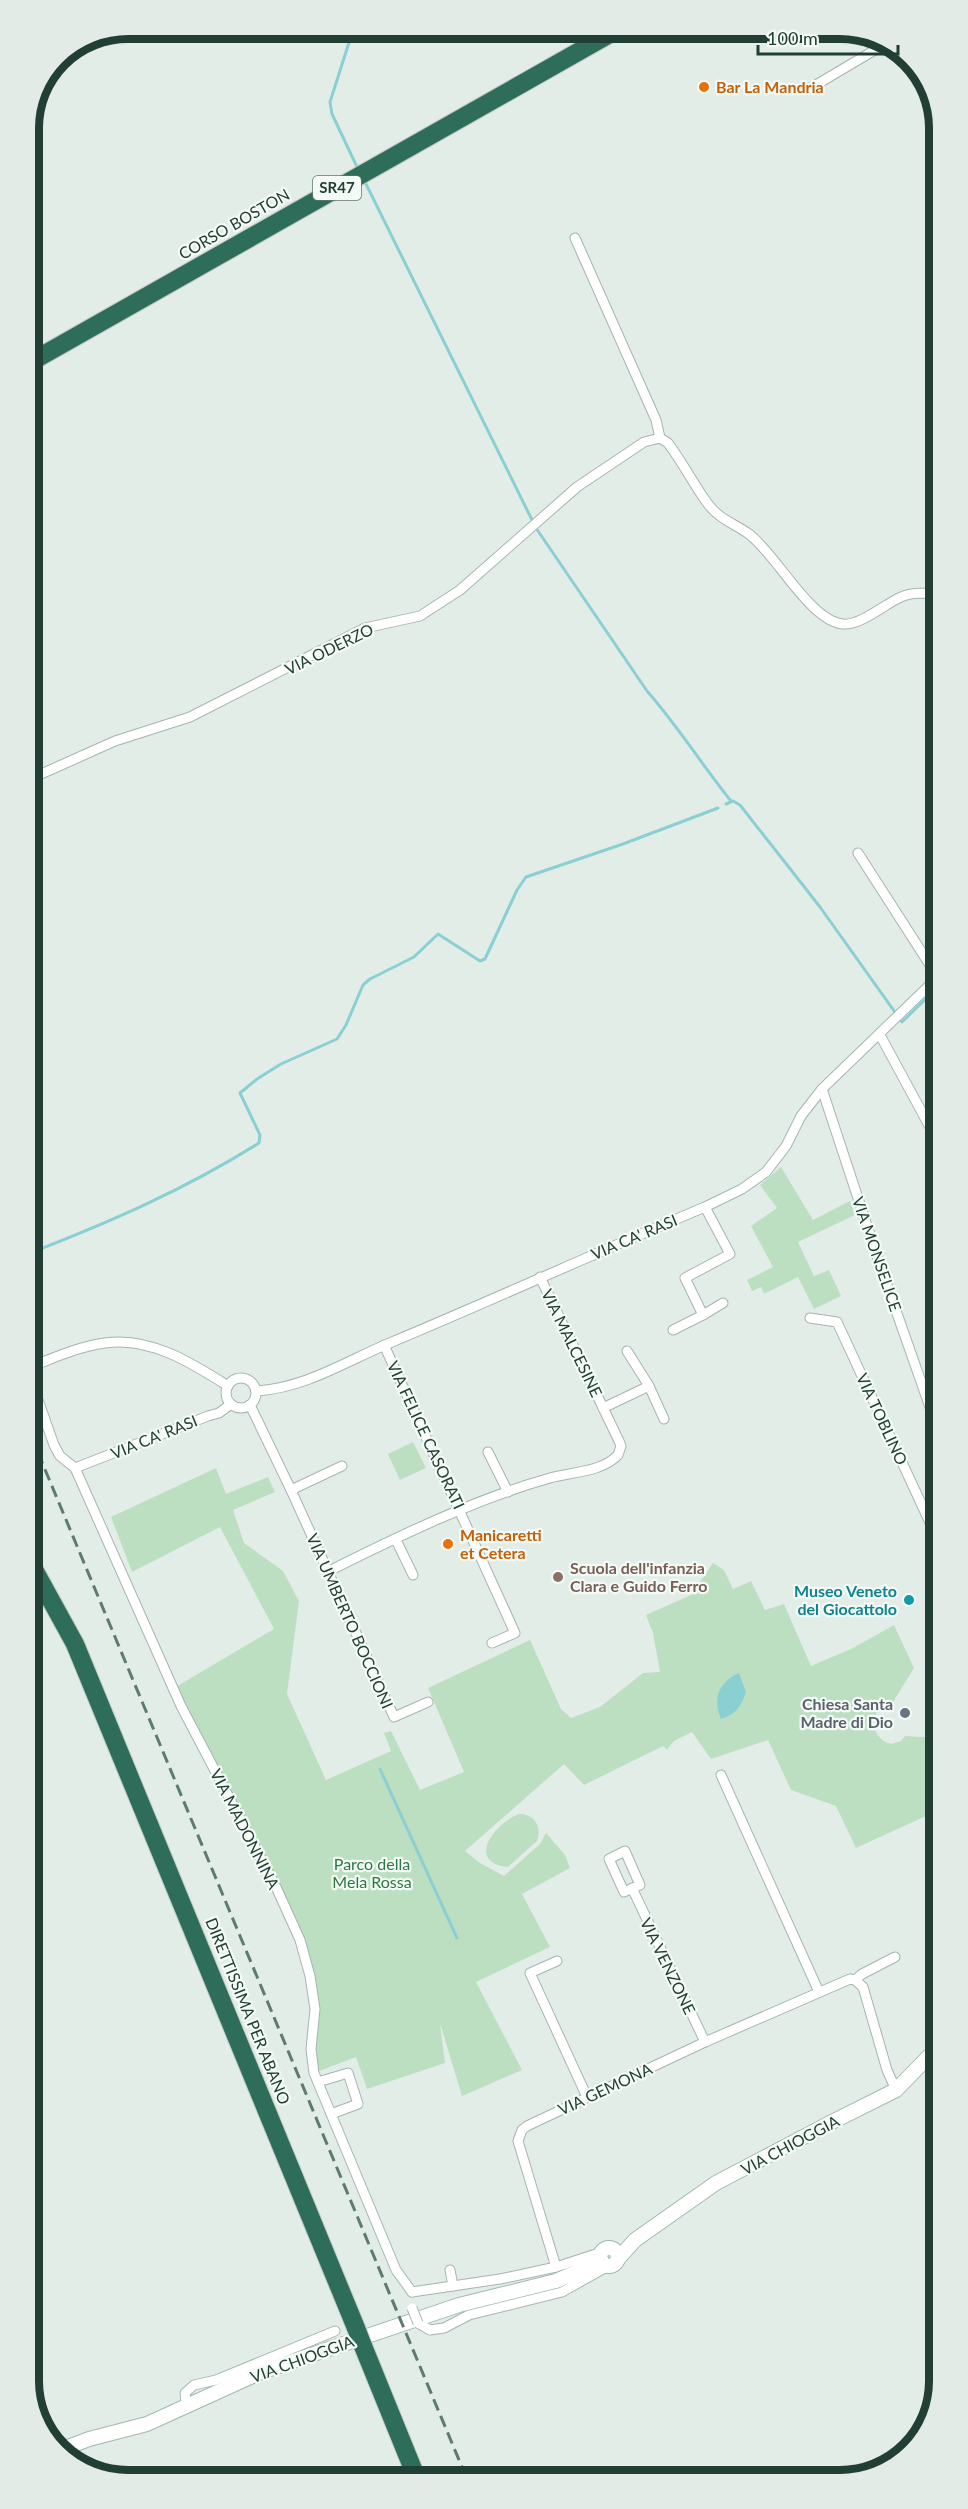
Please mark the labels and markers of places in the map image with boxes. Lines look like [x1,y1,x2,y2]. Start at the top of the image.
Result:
place label: Bar La Mandria [716,77,824,96]
marker: Bar La Mandria [697,80,711,94]
place label: Manicaretti et Cetera [460,1525,542,1562]
marker: Manicaretti et Cetera [441,1537,455,1551]
place label: Scuola dell'infanzia Clara e Guido Ferro [570,1558,708,1595]
marker: Scuola dell'infanzia Clara e Guido Ferro [551,1570,565,1584]
place label: Museo Veneto del Giocattolo [794,1581,897,1618]
marker: Museo Veneto del Giocattolo [902,1593,916,1607]
place label: Chiesa Santa Madre di Dio [800,1694,893,1731]
marker: Chiesa Santa Madre di Dio [898,1706,912,1720]

